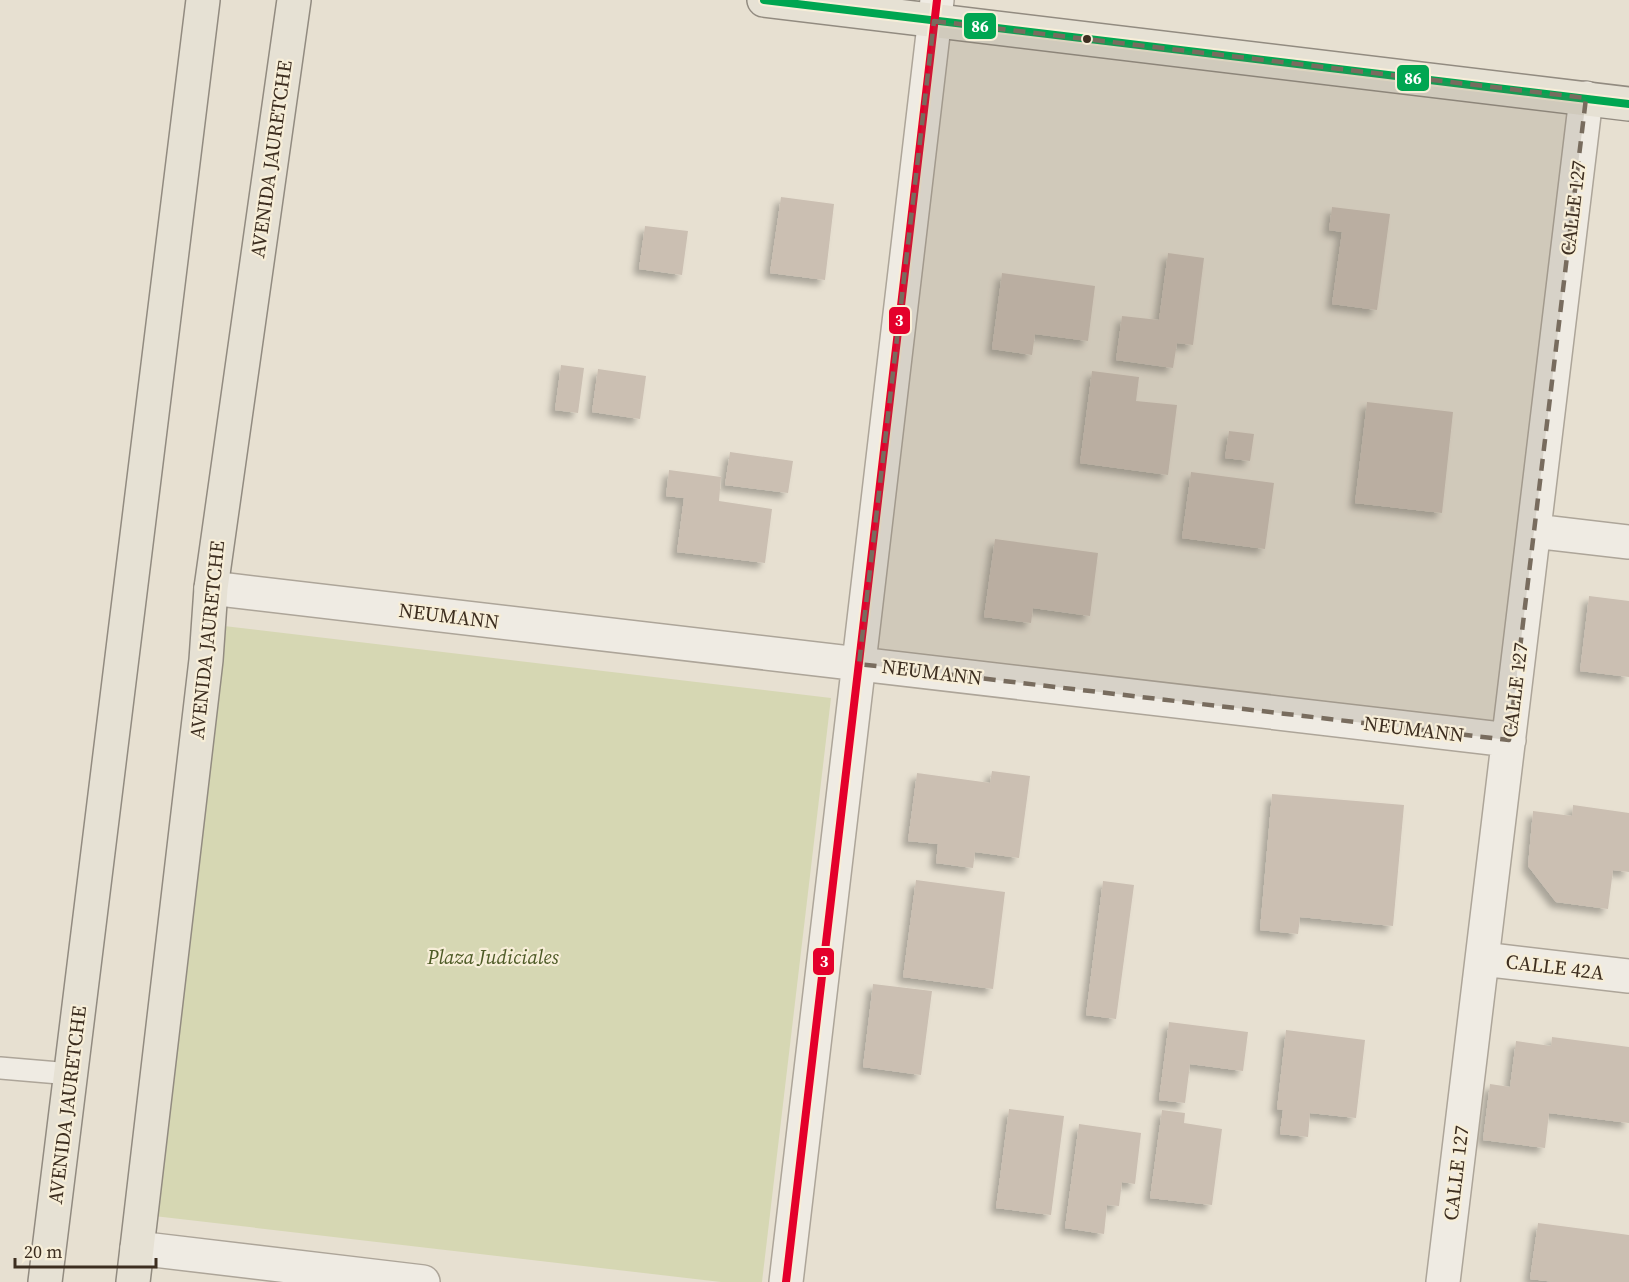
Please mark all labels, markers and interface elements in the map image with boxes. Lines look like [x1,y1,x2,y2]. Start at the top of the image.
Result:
line badge: 86 [963,12,997,40]
text: 86 [971,15,989,37]
unlabelled marker [1081,33,1093,45]
street label: AVENIDA JAURETCHE [243,58,299,260]
line badge: 86 [1396,64,1430,92]
text: 86 [1404,67,1422,89]
street label: CALLE 127 [1553,159,1593,257]
line badge: 3 [888,306,911,335]
text: 3 [895,309,904,331]
street label: AVENIDA JAURETCHE [183,539,231,741]
street label: NEUMANN [397,596,501,636]
street label: CALLE 127 [1495,641,1535,739]
street label: NEUMANN [880,652,984,692]
street label: NEUMANN [1362,709,1466,749]
park label: Plaza Judiciales [426,943,560,971]
line badge: 3 [812,947,835,976]
street label: CALLE 42A [1504,947,1606,987]
text: 3 [820,950,829,972]
street label: AVENIDA JAURETCHE [41,1004,93,1206]
street label: CALLE 127 [1436,1124,1476,1222]
scale bar [15,1231,156,1269]
text: 20 m [24,1239,62,1264]

